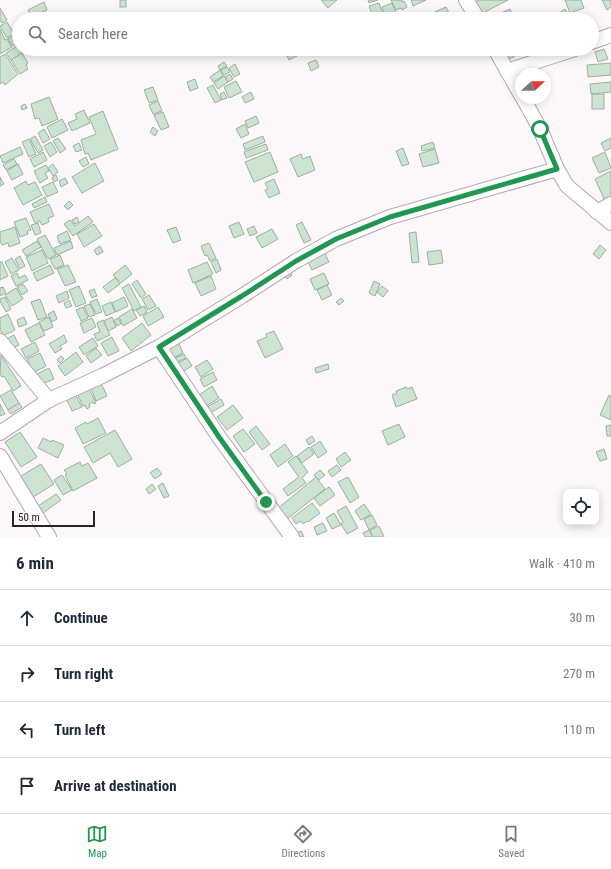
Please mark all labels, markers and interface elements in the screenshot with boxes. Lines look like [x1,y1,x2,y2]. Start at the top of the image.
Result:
search box [12,12,599,56]
icon: search [26,23,48,45]
text: Search here [58,25,128,43]
north arrow [515,68,551,104]
route start [531,120,549,138]
map controls [563,489,599,525]
button: locate [563,489,599,525]
route end [257,493,275,511]
scale bar [12,509,95,528]
text: 50 m [18,511,40,524]
text: 6 min [16,553,54,573]
text: Walk · 410 m [529,556,595,571]
icon: ahead [16,607,38,629]
text: Continue [54,609,108,627]
text: 30 m [569,610,595,625]
icon: right [16,663,38,685]
text: Turn right [54,665,113,683]
text: 270 m [563,666,595,681]
icon: left [16,719,38,741]
text: Turn left [54,721,105,739]
text: 110 m [563,722,595,737]
icon: arrive [16,775,38,797]
text: Arrive at destination [54,777,177,795]
tab: Map [86,823,108,860]
tab: Directions [281,823,325,860]
tab: Saved [498,823,525,860]

